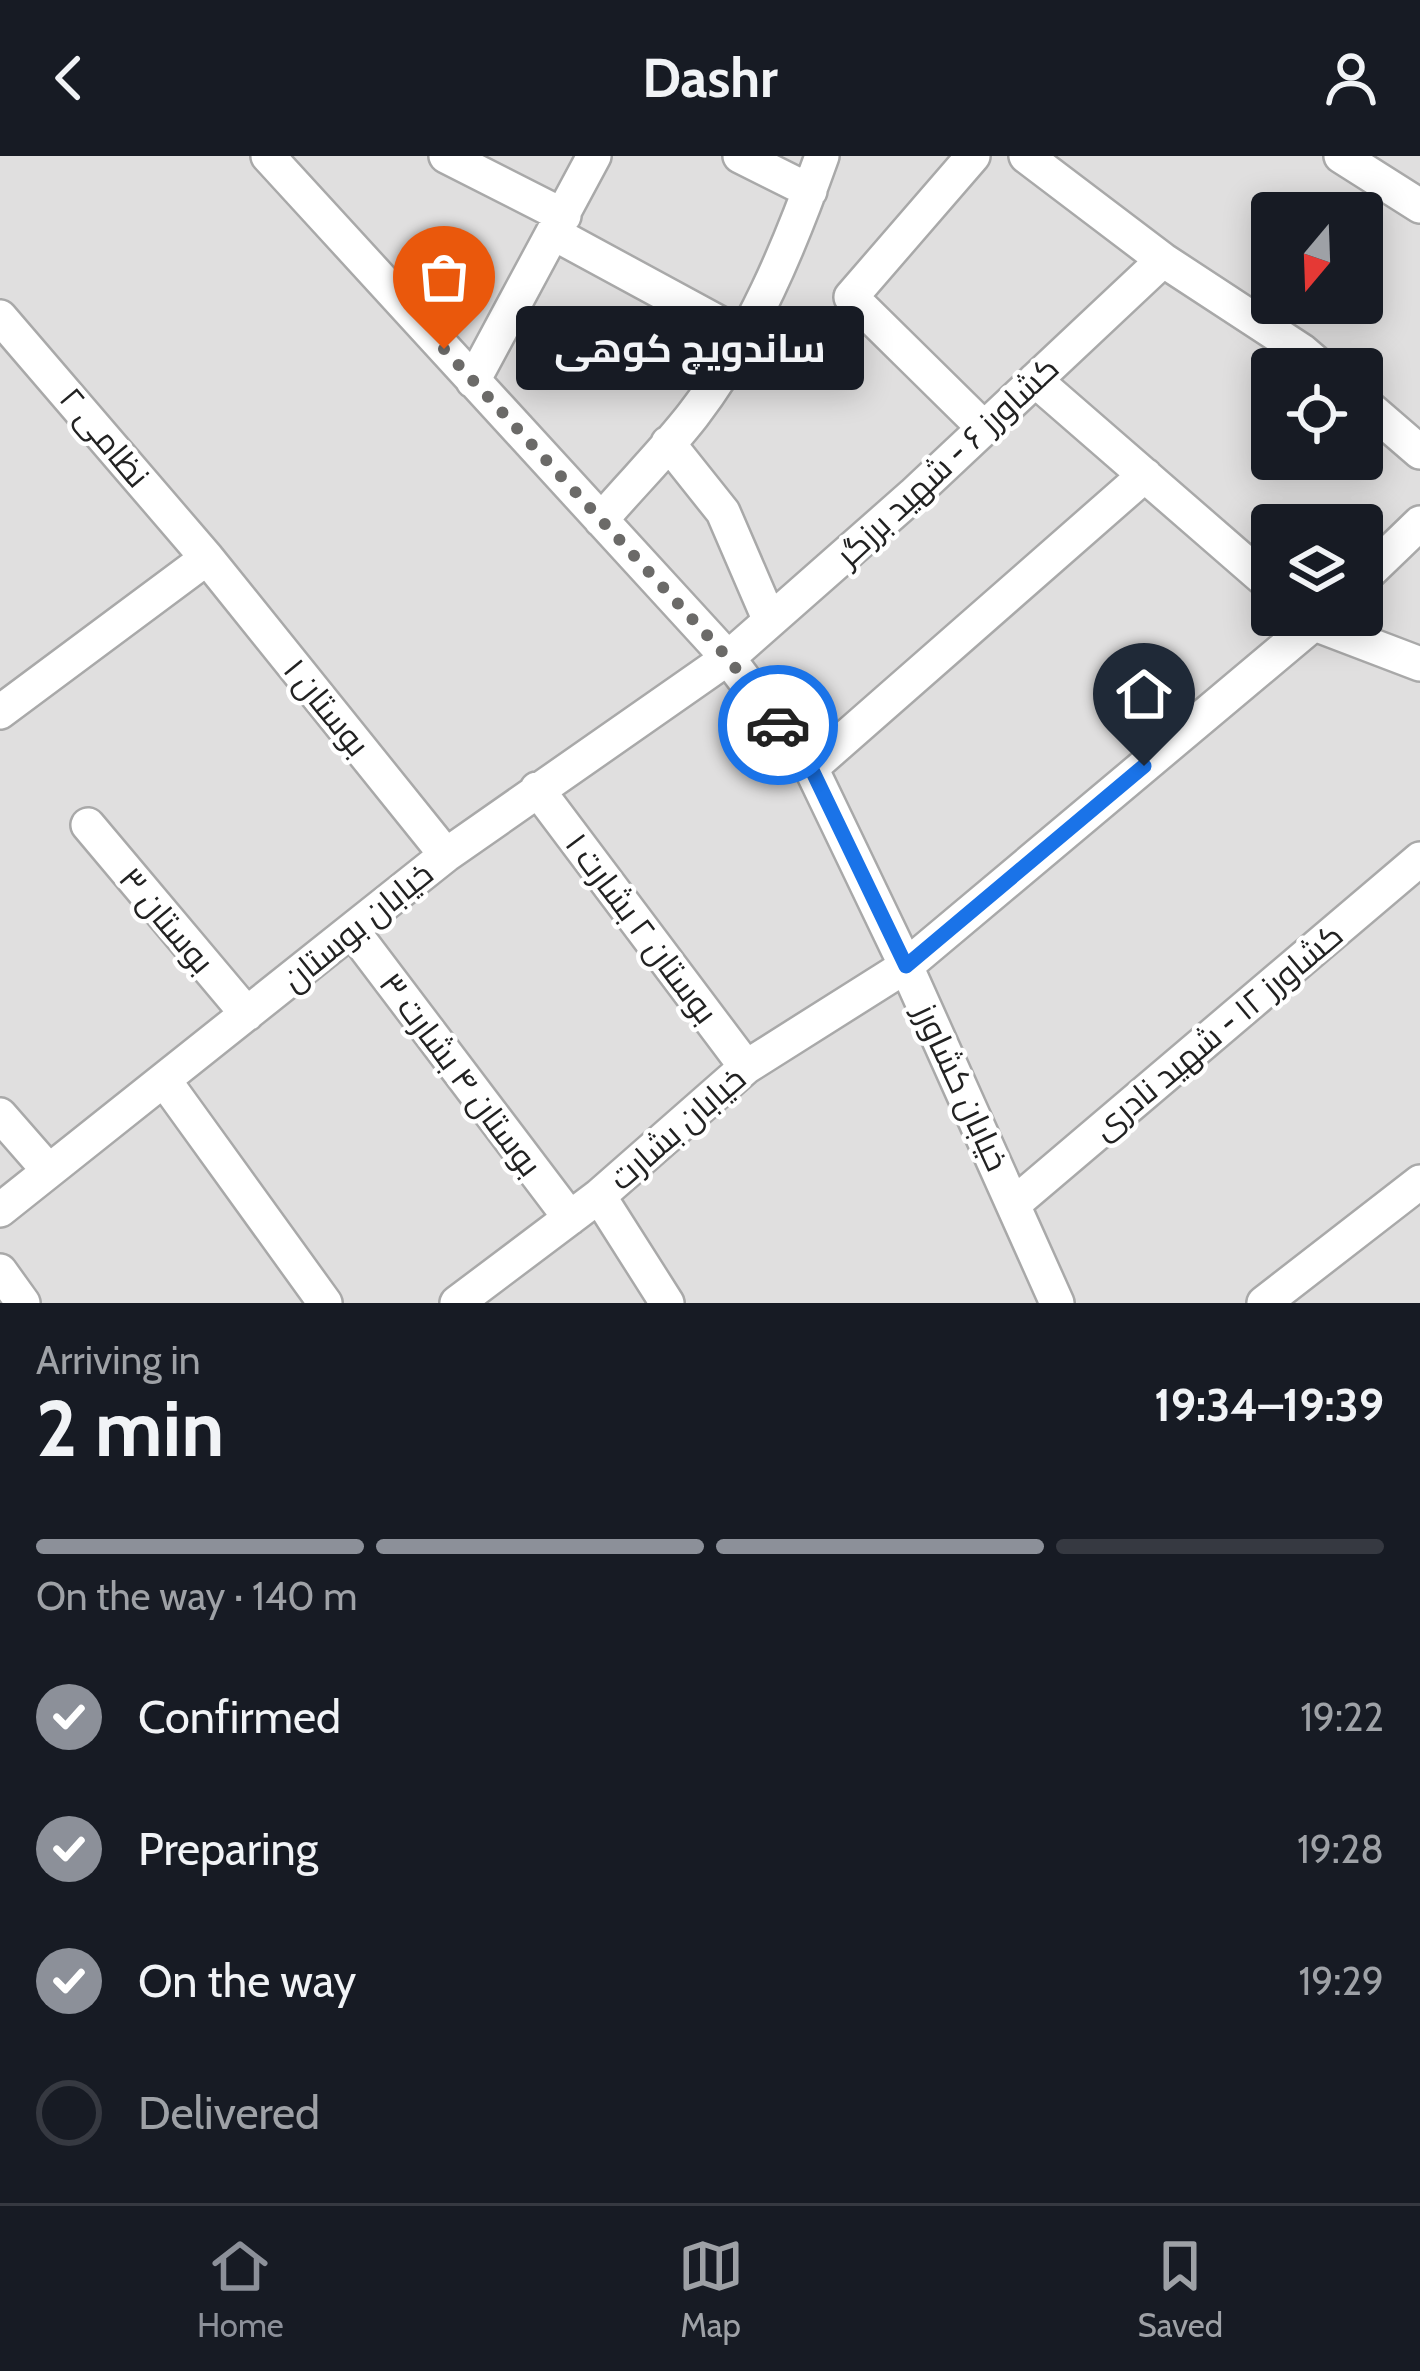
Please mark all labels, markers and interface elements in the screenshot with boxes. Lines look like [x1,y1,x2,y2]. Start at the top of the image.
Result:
icon: back [36,45,102,111]
text: Dashr [642,45,778,111]
icon: person [1318,45,1384,111]
north arrow [1251,192,1383,324]
map controls [1251,192,1383,636]
pin [393,226,495,349]
icon: bag [411,244,477,310]
callout: ساندویچ کوهی [516,307,864,391]
text: ساندویچ کوهی [554,324,826,372]
street label: کشاورز ۶ - شهید برزگر [826,348,1067,576]
button: locate [1251,348,1383,480]
street label: نظامی ۲ [51,379,158,496]
button: layers [1251,504,1383,636]
pin [1093,643,1195,766]
street label: بوستان ۱ [276,650,378,764]
icon: home [1111,661,1177,727]
courier [718,665,838,785]
icon: car [745,692,811,758]
street label: بوستان ۲ بشارت ۱ [557,825,727,1031]
street label: خیابان بوستان [274,853,440,999]
street label: بوستان ۳ [111,859,223,981]
street label: کشاورز ۱۲ - شهید نادری [1084,915,1350,1147]
street label: بوستان ۴ بشارت ۳ [371,964,551,1184]
street label: خیابان کشاورز [905,995,1018,1177]
street label: خیابان بشارت [601,1058,753,1198]
text: Arriving in [36,1336,200,1384]
text: 19:34–19:39 [1154,1378,1384,1432]
text: 2 min [36,1381,224,1476]
text: On the way · 140 m [36,1572,357,1620]
icon: check [36,1684,102,1750]
text: Confirmed [138,1690,341,1744]
text: 19:22 [1300,1693,1384,1741]
icon: check [36,1816,102,1882]
text: Preparing [138,1822,318,1876]
text: 19:28 [1297,1825,1384,1873]
icon: check [36,1948,102,2014]
text: On the way [138,1954,356,2008]
text: 19:29 [1298,1957,1384,2005]
text: Delivered [138,2086,320,2140]
tab: Home [197,2233,284,2345]
tab: Map [678,2233,744,2345]
tab: Saved [1137,2233,1223,2345]

